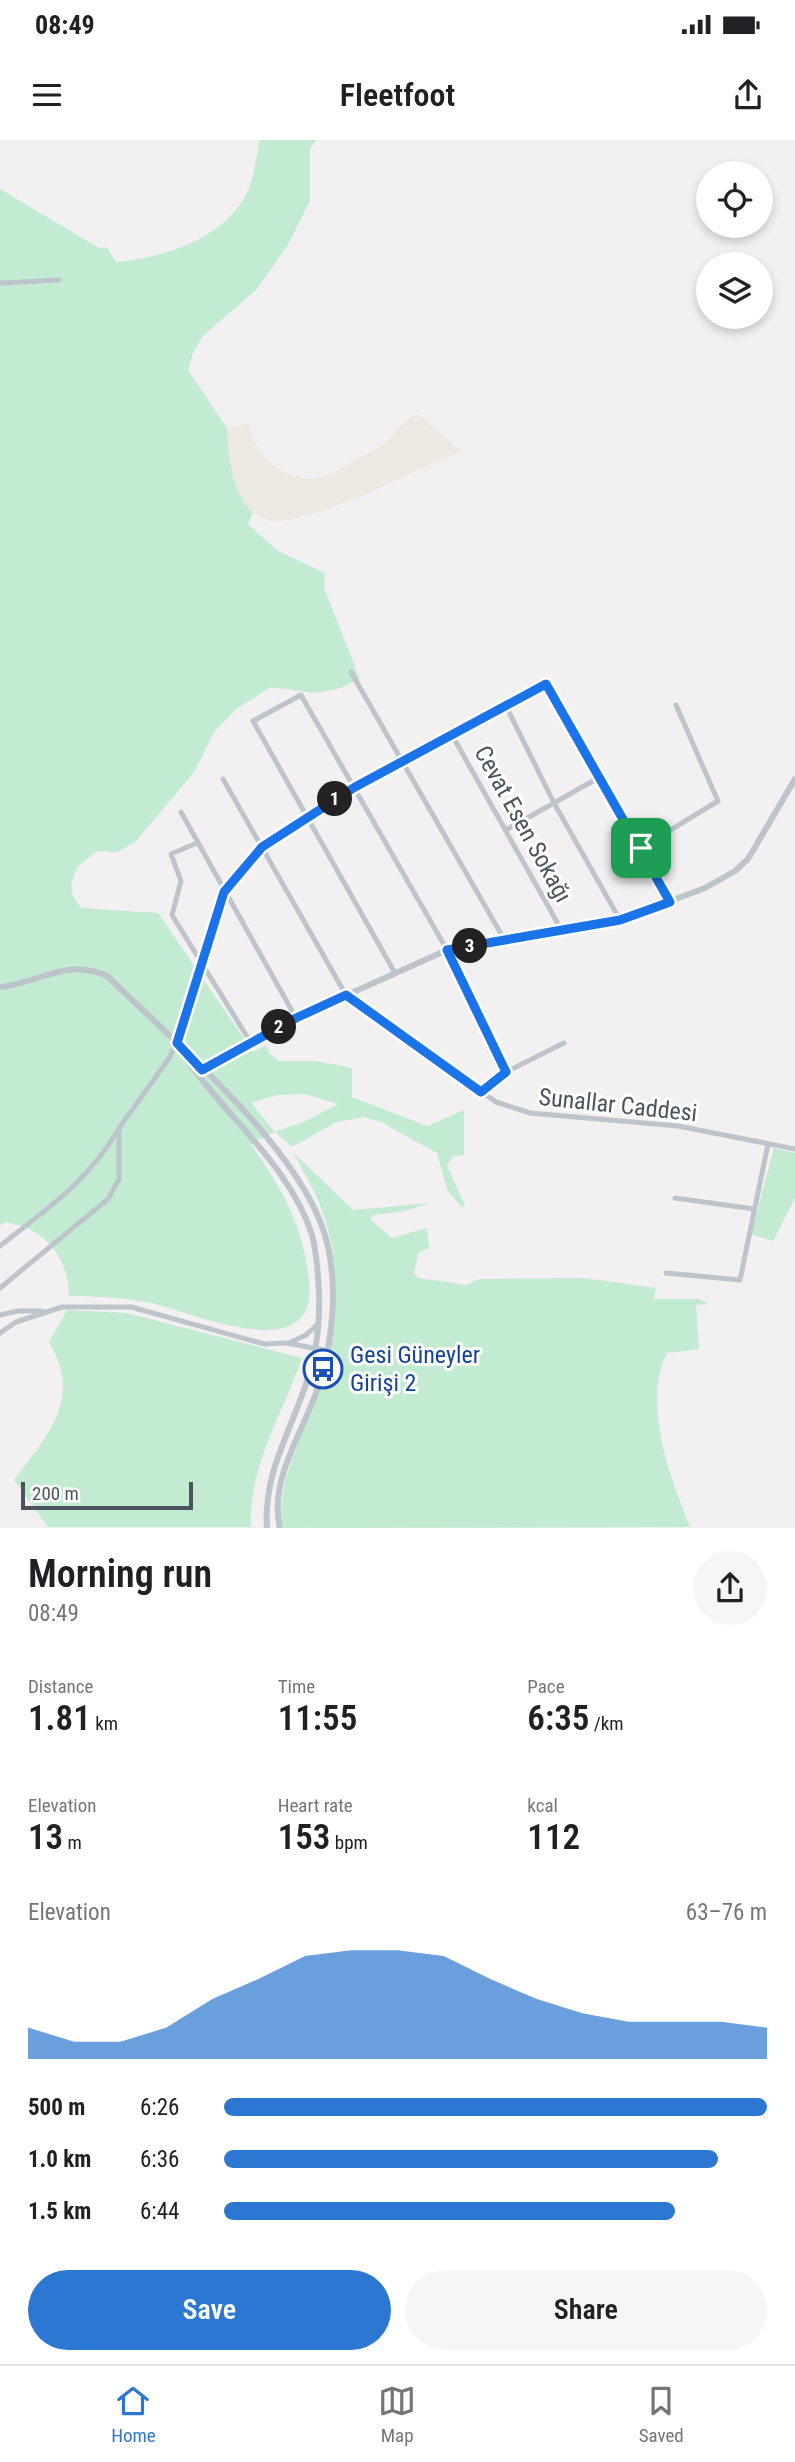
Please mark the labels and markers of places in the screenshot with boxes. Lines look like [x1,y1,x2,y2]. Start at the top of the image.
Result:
pin: 1 [318,782,352,816]
pin [611,818,671,878]
pin: 3 [452,928,488,964]
pin: 2 [262,1010,296,1044]
place label: Gesi Güneyler Girişi 2 [350,1341,480,1397]
bus stop icon: Gesi Güneyler Girişi 2 [302,1348,344,1390]

